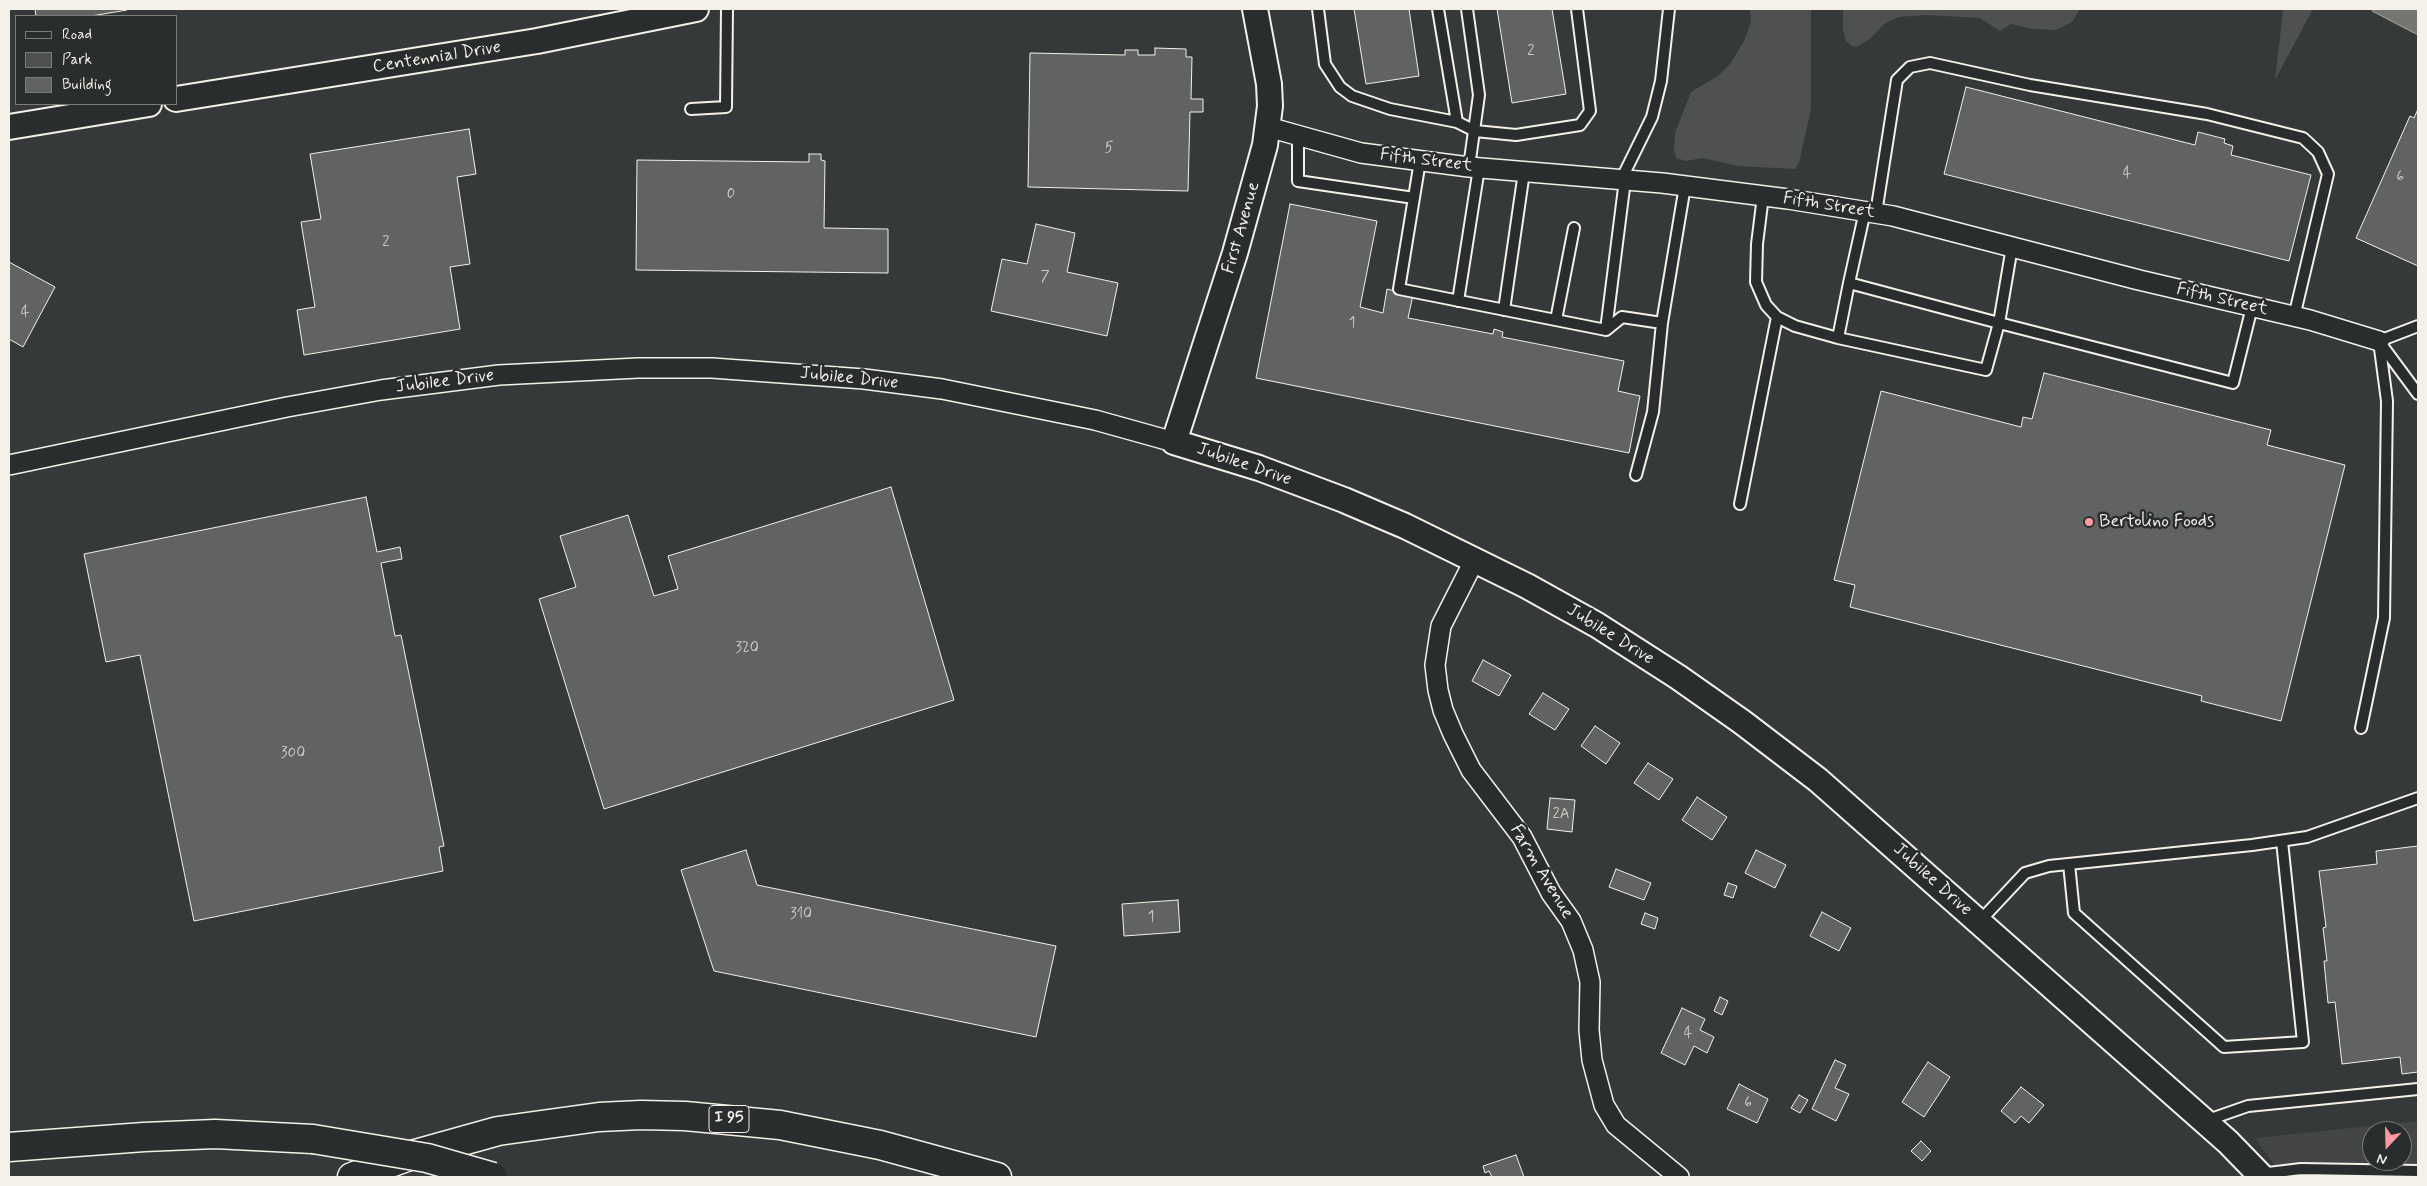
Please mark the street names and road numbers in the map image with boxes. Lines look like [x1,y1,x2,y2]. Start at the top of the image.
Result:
street label: Centennial Drive [371,37,503,79]
street label: Fifth Street [1379,145,1473,177]
street label: First Avenue [1219,180,1265,276]
street label: Fifth Street [1781,188,1877,224]
street label: Fifth Street [2174,279,2270,321]
street label: Jubilee Drive [799,363,899,395]
street label: Jubilee Drive [395,365,495,399]
street label: Jubilee Drive [1194,439,1294,491]
street label: Jubilee Drive [1562,600,1658,670]
street label: Farm Avenue [1504,821,1578,923]
street label: Jubilee Drive [1888,839,1976,921]
road number: I 95 [709,1106,749,1132]

